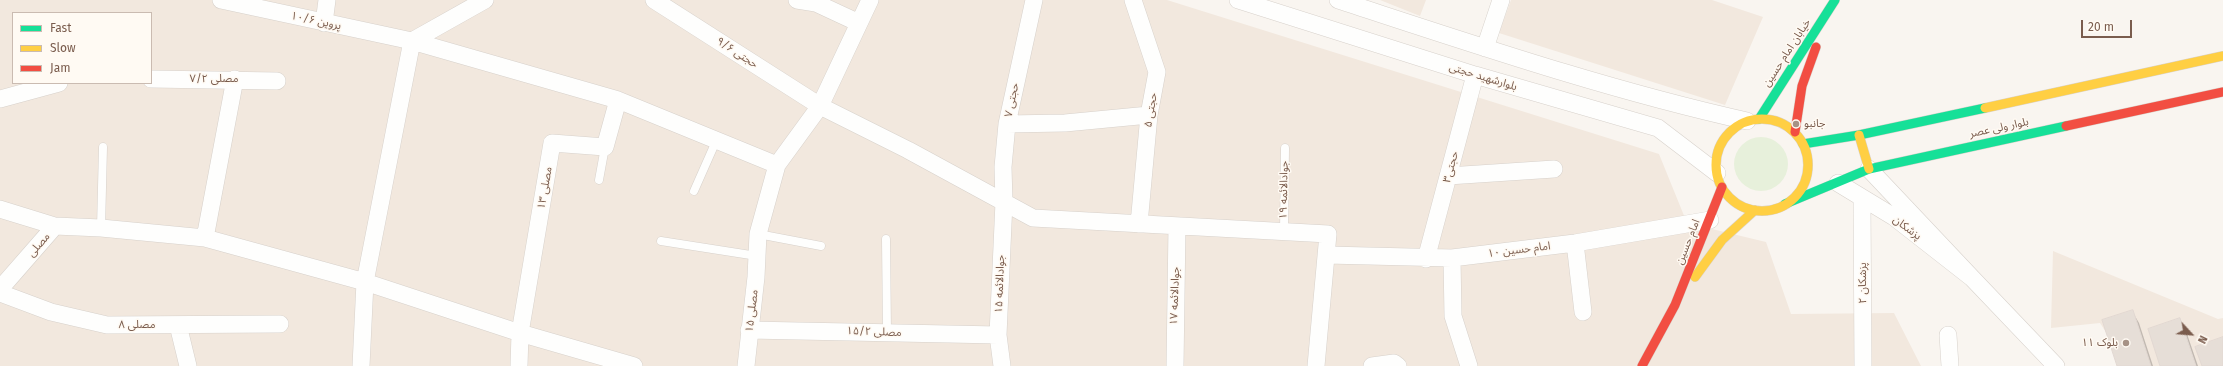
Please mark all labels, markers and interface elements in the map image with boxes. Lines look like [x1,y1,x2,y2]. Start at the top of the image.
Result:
street label: پروین ۱۰/۶ [289,9,343,33]
legend [12,12,152,84]
scale bar [2083,12,2134,38]
street label: خیابان امام حسین [1760,17,1814,89]
text: 20 m [2088,20,2114,34]
text: Fast [50,21,72,35]
street label: حجتی ۹/۶ [714,35,760,71]
text: Slow [50,41,76,55]
street label: بلوارشهید حجتی [1447,60,1519,94]
text: Jam [50,61,70,75]
street label: مصلی ۷/۲ [190,72,238,86]
street label: حجتی ۷ [1002,82,1022,118]
street label: حجتی ۵ [1142,92,1160,128]
street label: بلوار ولی عصر [1968,115,2030,141]
place label: جانبو [1804,117,1826,131]
marker: جانبو [1791,119,1801,129]
street label: حجتی۳ [1440,150,1462,184]
street label: جوادالائمه ۱۹ [1277,161,1291,219]
street label: مصلی ۱۳ [535,166,555,210]
street label: پزشکان [1890,213,1924,243]
street label: امام حسین [1673,217,1703,267]
street label: مصلی [25,230,53,260]
street label: ۱۰ امام حسین [1487,240,1551,260]
street label: جوادالائمه ۱۵ [992,254,1008,314]
street label: پزشکان ۲ [1856,262,1870,304]
street label: جوادالائمه ۱۷ [1167,266,1183,326]
street label: مصلی ۱۵ [743,289,761,333]
north arrow [2171,314,2211,354]
street label: مصلی ۸ [119,318,155,332]
street label: مصلی ۱۵/۲ [846,324,902,340]
text: N [2195,333,2210,346]
place label: بلوک ۱۱ [2081,336,2118,350]
marker: بلوک ۱۱ [2121,338,2131,348]

